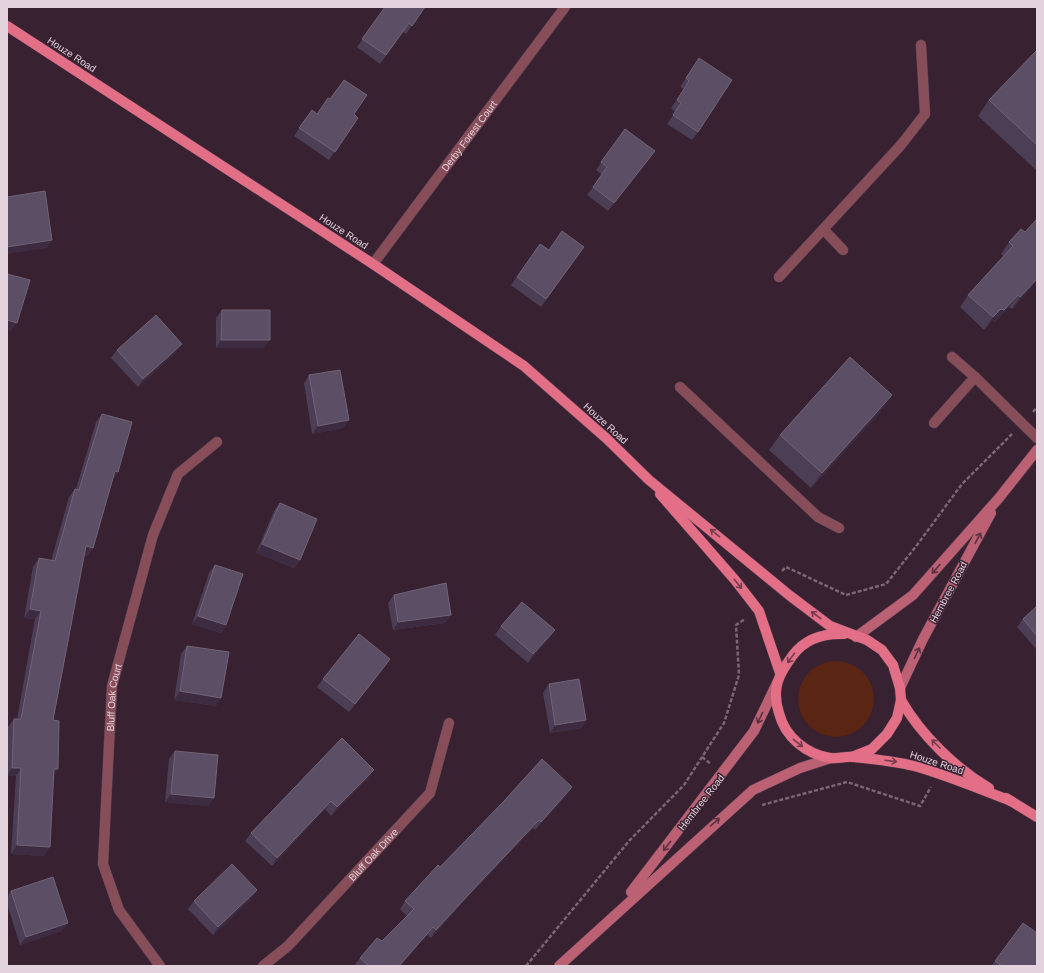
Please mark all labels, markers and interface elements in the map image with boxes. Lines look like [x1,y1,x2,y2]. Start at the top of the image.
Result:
street label: Houze Road [45,35,98,74]
street label: Derby Forest Court [439,99,499,174]
street label: Houze Road [317,212,370,251]
street label: Houze Road [581,401,630,446]
one-way arrow [709,529,720,538]
one-way arrow [974,532,982,544]
street label: Hembree Road [928,560,969,625]
one-way arrow [932,563,941,574]
one-way arrow [734,579,742,590]
one-way arrow [810,610,821,619]
one-way arrow [914,647,921,659]
one-way arrow [787,652,795,663]
street label: Bluff Oak Court [105,662,124,732]
one-way arrow [756,712,763,724]
one-way arrow [792,739,803,747]
one-way arrow [931,739,941,749]
street label: Houze Road [909,749,965,776]
one-way arrow [884,758,897,765]
street label: Hembree Road [676,772,727,832]
one-way arrow [710,817,720,827]
street label: Bluff Oak Drive [347,826,401,883]
one-way arrow [663,840,672,851]

